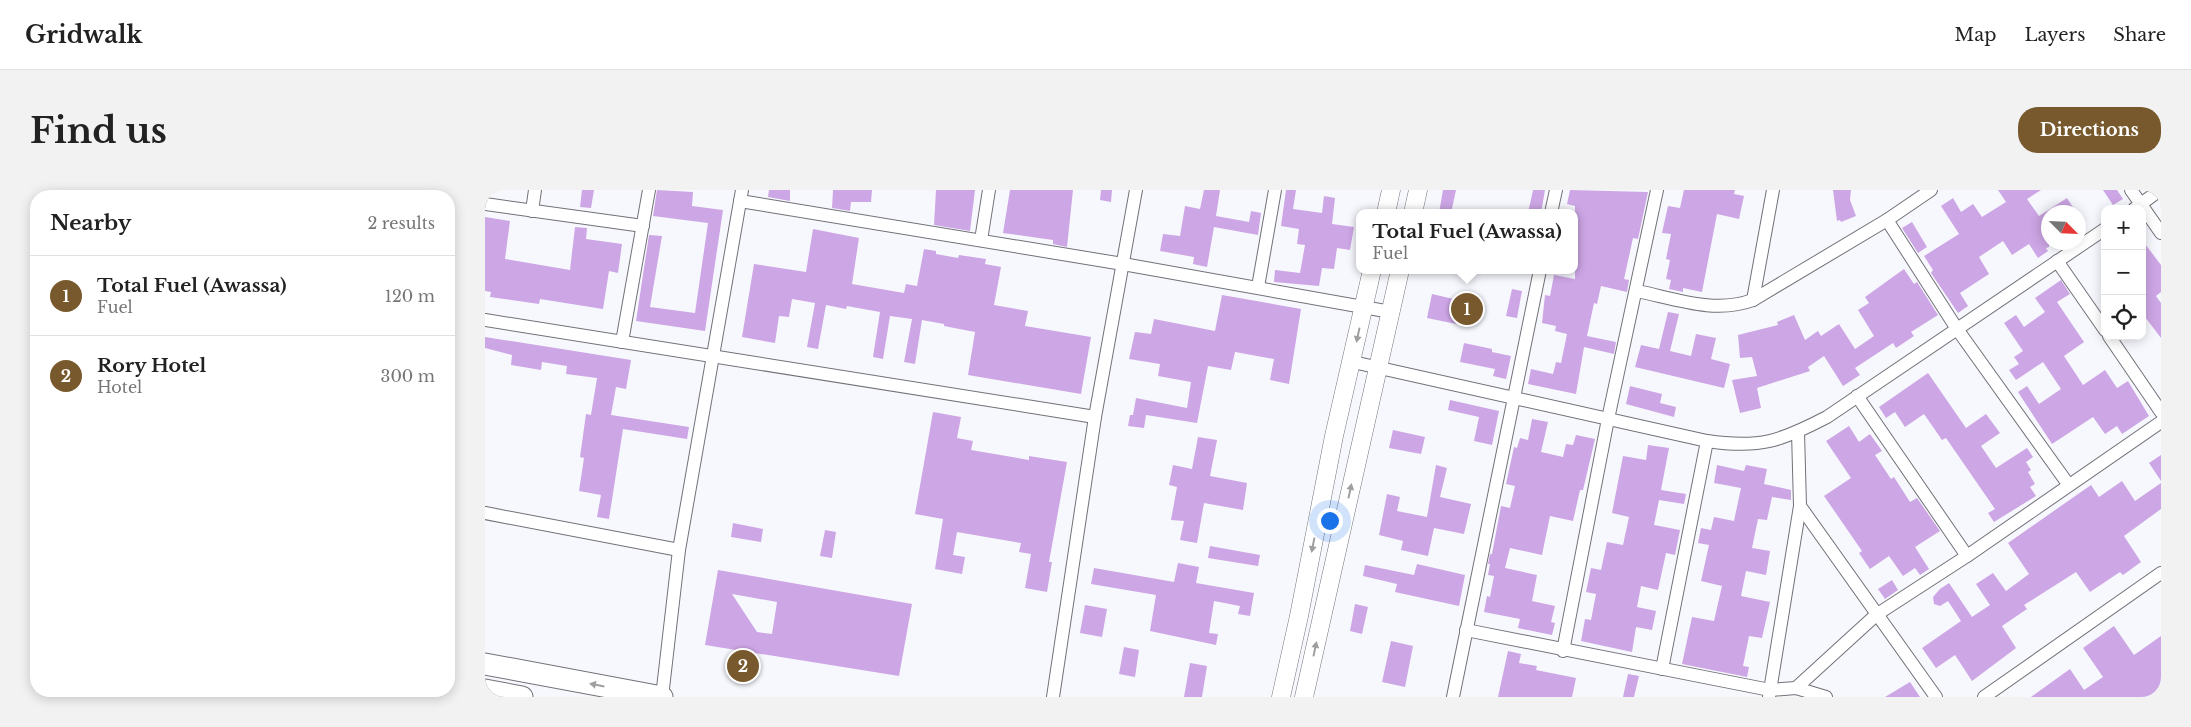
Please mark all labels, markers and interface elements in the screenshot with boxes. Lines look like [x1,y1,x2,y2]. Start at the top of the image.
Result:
text: Gridwalk [25,20,142,49]
text: Map [1955,24,1996,46]
text: Layers [2024,24,2085,46]
text: Share [2113,24,2166,46]
button: Directions [2018,107,2161,153]
text: Find us [30,109,167,152]
north arrow [2041,205,2086,250]
map controls [2101,205,2146,340]
button: + [2101,205,2146,250]
popup [1356,209,1578,274]
text: Nearby [50,210,131,236]
text: 2 results [367,213,435,233]
text: Total Fuel (Awassa) [1372,220,1562,243]
text: Fuel [1372,243,1408,263]
button: − [2101,250,2146,295]
text: Total Fuel (Awassa) [97,274,286,297]
text: 1 [63,286,69,306]
text: 120 m [385,286,435,306]
pin: 1 [1451,290,1483,328]
button: locate [2101,295,2146,340]
text: Fuel [97,297,133,317]
one-way arrow [1354,327,1362,343]
text: Rory Hotel [97,354,206,377]
text: 2 [61,366,71,386]
text: 300 m [381,366,435,386]
text: Hotel [97,377,142,397]
one-way arrow [1346,483,1354,498]
your location [1317,508,1343,534]
one-way arrow [1309,538,1317,553]
one-way arrow [1311,642,1319,657]
pin: 2 [727,647,759,685]
one-way arrow [588,680,604,688]

